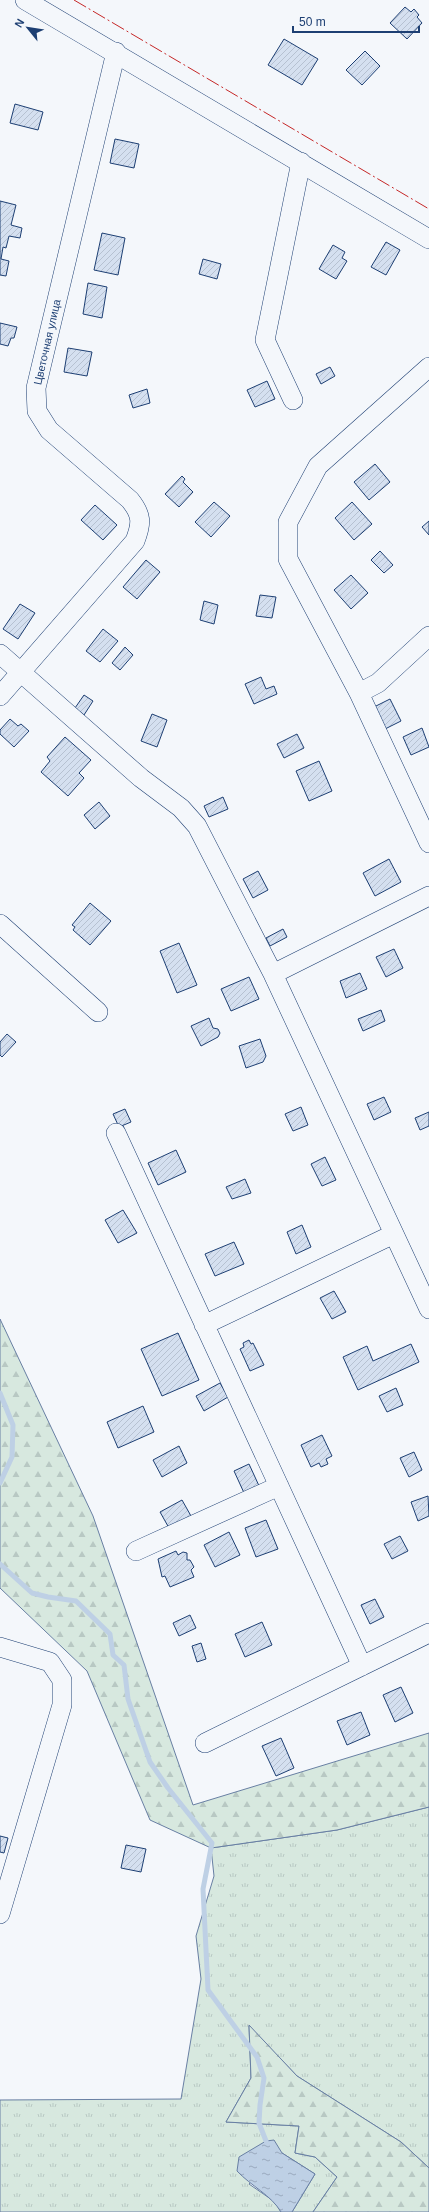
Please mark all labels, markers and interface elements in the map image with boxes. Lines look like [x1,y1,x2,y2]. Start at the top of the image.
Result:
north arrow [8,8,48,48]
scale bar [293,8,419,34]
text: 50 m [299,15,326,29]
text: N [12,17,27,29]
street label: Цветочная улица [31,297,63,386]

